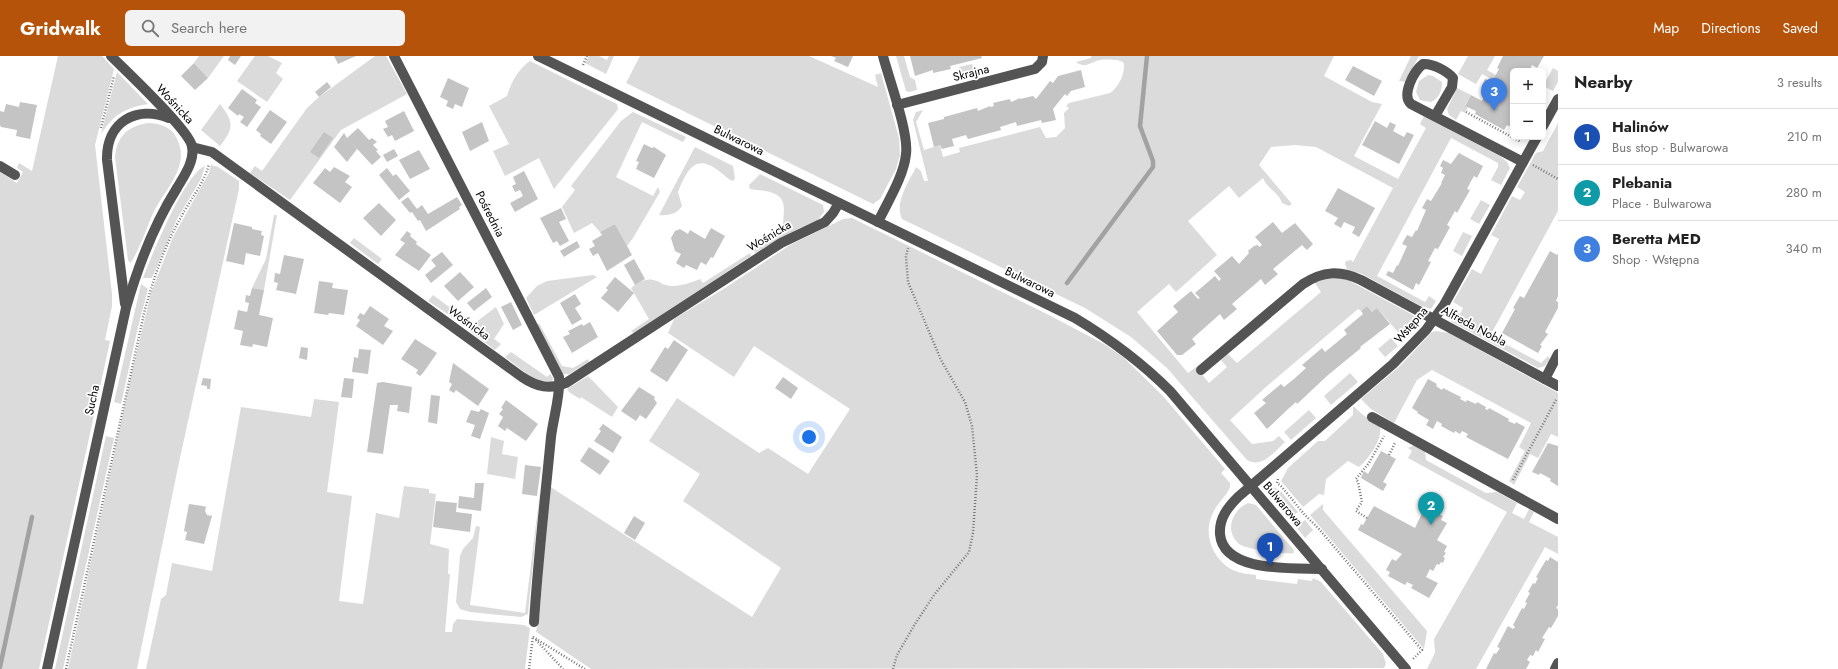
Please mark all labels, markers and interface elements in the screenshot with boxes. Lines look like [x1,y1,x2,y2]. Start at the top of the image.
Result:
search box [125,10,405,46]
text: Gridwalk [20,15,101,42]
icon: search [139,17,161,39]
text: Search here [171,17,247,39]
text: Map [1653,18,1679,38]
text: Directions [1701,18,1761,38]
text: Saved [1783,18,1818,38]
street label: Skrajna [951,60,991,86]
map controls [1510,68,1546,140]
button: + [1510,68,1546,104]
text: Nearby [1574,70,1632,94]
text: 3 results [1777,73,1822,92]
pin: 3 [1481,78,1507,111]
street label: Wośnicka [152,80,198,128]
button: − [1510,104,1546,140]
text: Halinów [1612,116,1669,138]
street label: Bulwarowa [711,120,767,160]
text: 1 [1584,127,1590,146]
text: 210 m [1787,127,1822,146]
text: Bus stop · Bulwarowa [1612,138,1728,157]
text: Plebania [1612,172,1672,194]
text: 2 [1583,183,1591,202]
text: 280 m [1786,183,1822,202]
street label: Pośrednia [471,188,509,240]
text: Place · Bulwarowa [1612,194,1711,213]
street label: Wośnicka [744,216,795,256]
text: Beretta MED [1612,228,1701,250]
text: 3 [1583,239,1591,258]
text: 340 m [1785,239,1822,258]
text: Shop · Wstępna [1612,250,1699,269]
street label: Bulwarowa [1002,262,1058,302]
street label: Wośnicka [444,301,494,345]
street label: Alfreda Nobla [1438,301,1510,351]
street label: Wstępna [1390,303,1432,347]
street label: Sucha [80,383,104,417]
your location [799,427,819,447]
street label: Bulwarowa [1259,478,1307,531]
pin: 2 [1418,492,1444,525]
pin: 1 [1257,533,1283,566]

